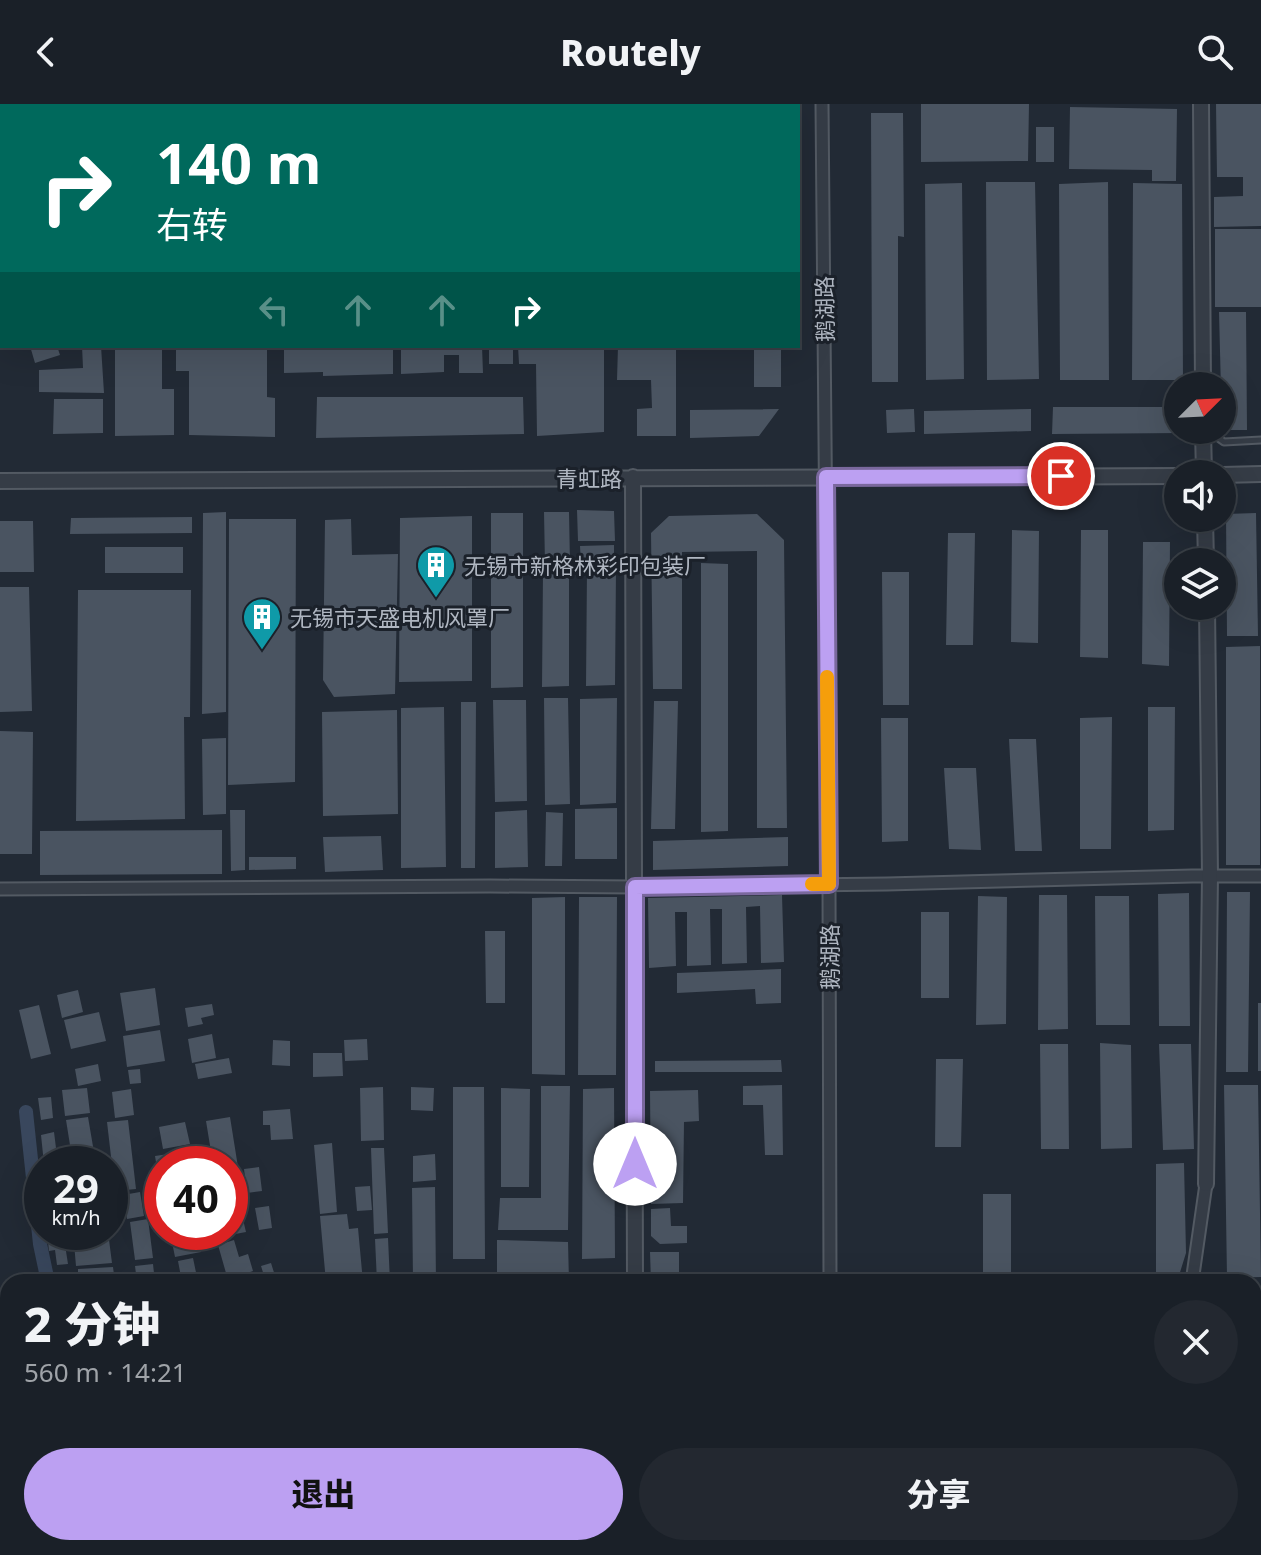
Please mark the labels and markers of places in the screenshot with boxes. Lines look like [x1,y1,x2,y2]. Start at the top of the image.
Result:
pin [1027,442,1095,510]
building icon: 无锡市新格林彩印包装厂 [415,544,457,599]
place label: 无锡市新格林彩印包装厂 [464,550,706,580]
building icon: 无锡市天盛电机风罩厂 [241,596,283,651]
place label: 无锡市天盛电机风罩厂 [290,602,510,632]

